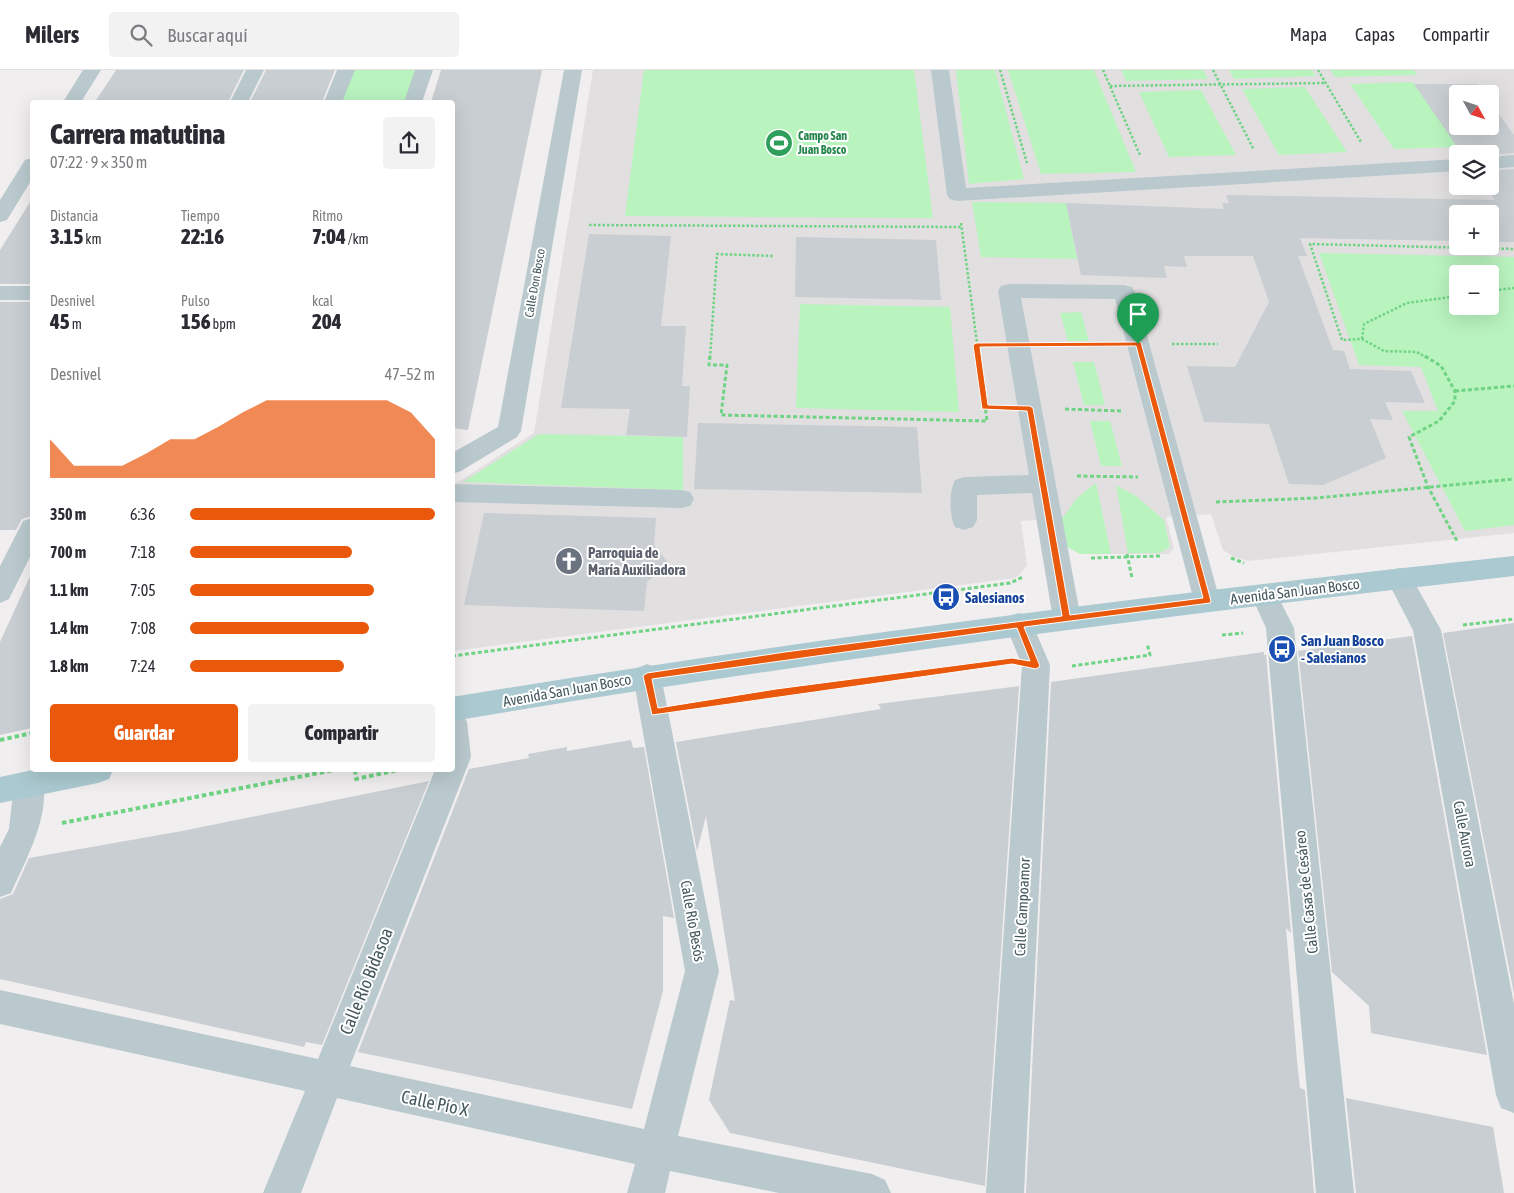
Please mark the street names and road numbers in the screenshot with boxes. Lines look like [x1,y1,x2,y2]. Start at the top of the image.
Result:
street label: Calle Don Bosco [522,247,548,319]
street label: Avenida San Juan Bosco [1229,575,1361,607]
street label: Avenida San Juan Bosco [501,670,633,710]
street label: Calle Aurora [1450,799,1480,869]
street label: Calle Casas de Cesáreo [1291,830,1321,954]
street label: Calle Campoamor [1011,857,1033,957]
street label: Calle Río Besós [678,879,708,963]
street label: Calle Río Bidasoa [335,925,397,1037]
street label: Calle Pío X [400,1086,471,1121]

